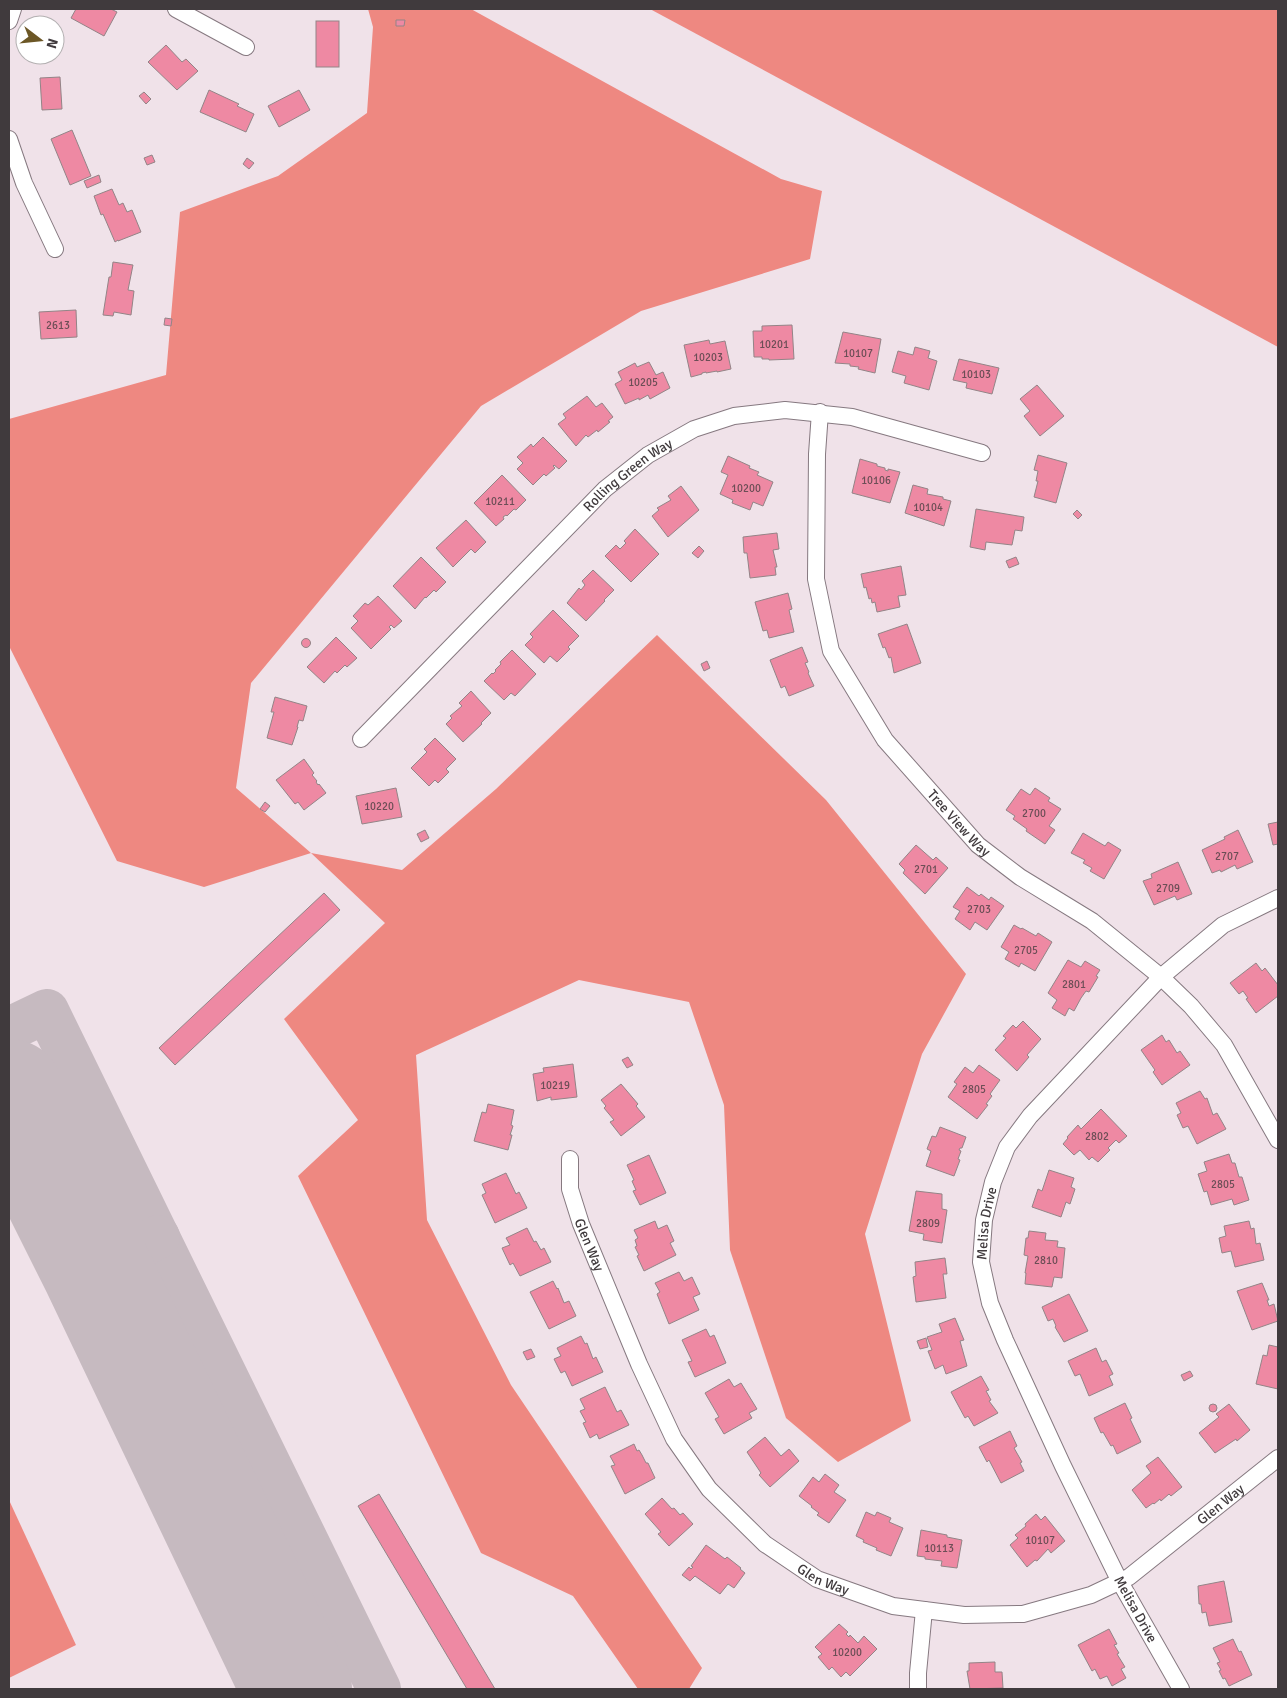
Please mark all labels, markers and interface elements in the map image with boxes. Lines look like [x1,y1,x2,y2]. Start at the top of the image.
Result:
north arrow [15,15,65,65]
text: N [43,36,62,50]
house number: 2613 [46,319,70,332]
house number: 10201 [759,338,789,351]
house number: 10107 [843,347,873,360]
house number: 10203 [693,351,723,364]
house number: 10103 [961,368,991,381]
house number: 10205 [628,376,658,389]
street label: Rolling Green Way [580,435,676,515]
house number: 10106 [861,474,891,487]
house number: 10200 [731,482,761,495]
house number: 10211 [485,495,515,508]
house number: 10104 [913,501,943,514]
street label: Tree View Way [924,786,994,861]
house number: 10220 [364,800,394,813]
house number: 2700 [1022,807,1046,820]
house number: 2707 [1215,850,1239,863]
house number: 2701 [914,863,938,876]
house number: 2709 [1156,882,1180,895]
house number: 2703 [967,903,991,916]
house number: 2705 [1014,944,1038,957]
house number: 2801 [1062,978,1086,991]
house number: 10219 [540,1079,570,1092]
house number: 2805 [962,1083,986,1096]
house number: 2802 [1085,1130,1109,1143]
house number: 2805 [1211,1178,1235,1191]
street label: Melisa Drive [973,1185,1001,1261]
street label: Glen Way [571,1216,608,1274]
house number: 2809 [916,1217,940,1230]
house number: 2810 [1034,1254,1058,1267]
street label: Glen Way [1194,1480,1248,1528]
house number: 10107 [1025,1534,1055,1547]
house number: 10113 [924,1542,954,1555]
street label: Glen Way [794,1560,852,1599]
street label: Melisa Drive [1110,1573,1161,1646]
house number: 10200 [832,1646,862,1659]

